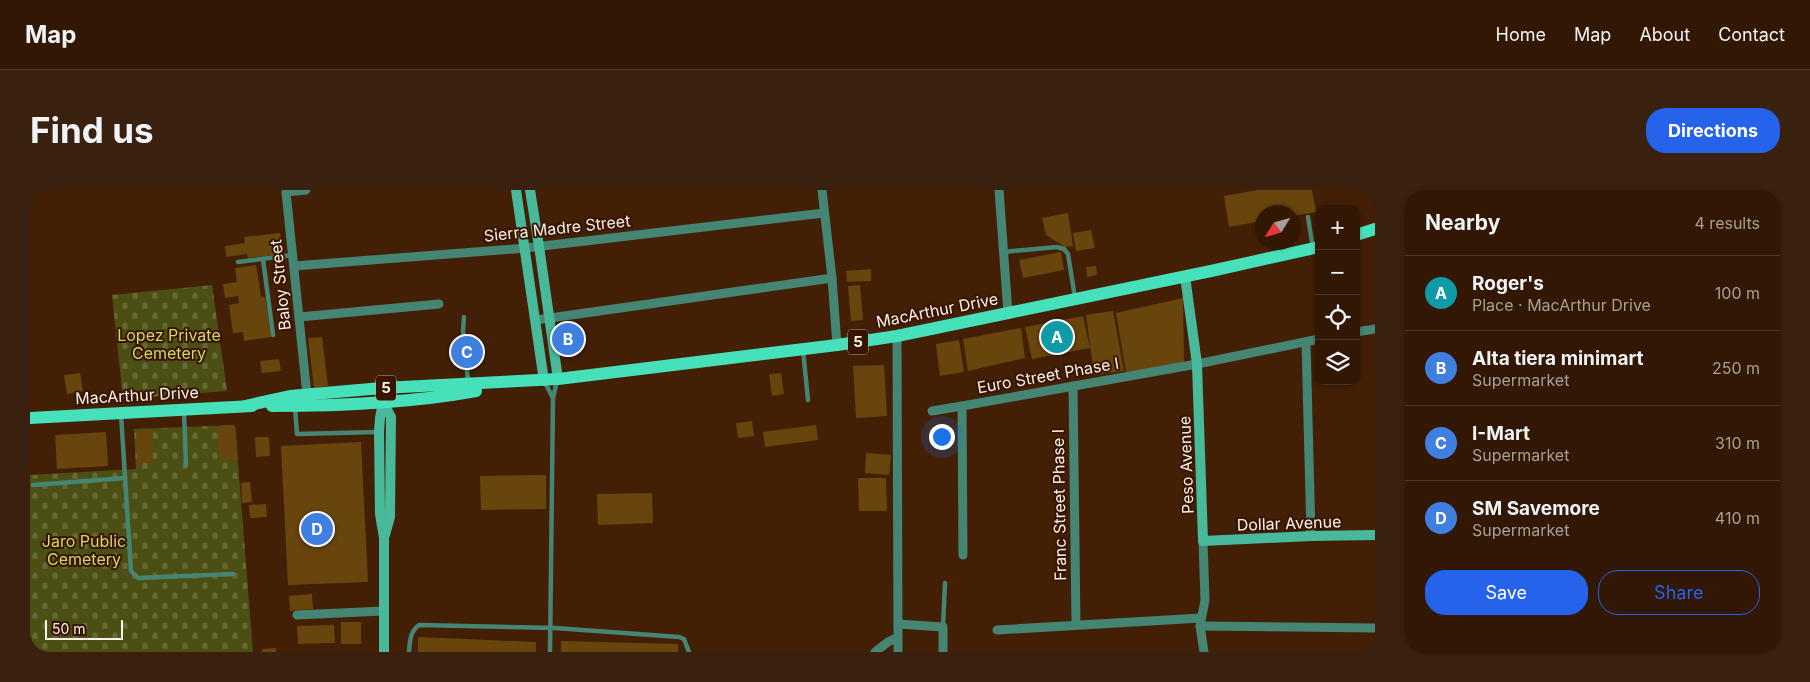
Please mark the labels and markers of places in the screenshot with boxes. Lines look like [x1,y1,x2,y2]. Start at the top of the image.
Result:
pin: A [1041,318,1073,356]
pin: B [552,320,584,358]
pin: C [451,333,483,371]
pin: D [301,510,333,548]

